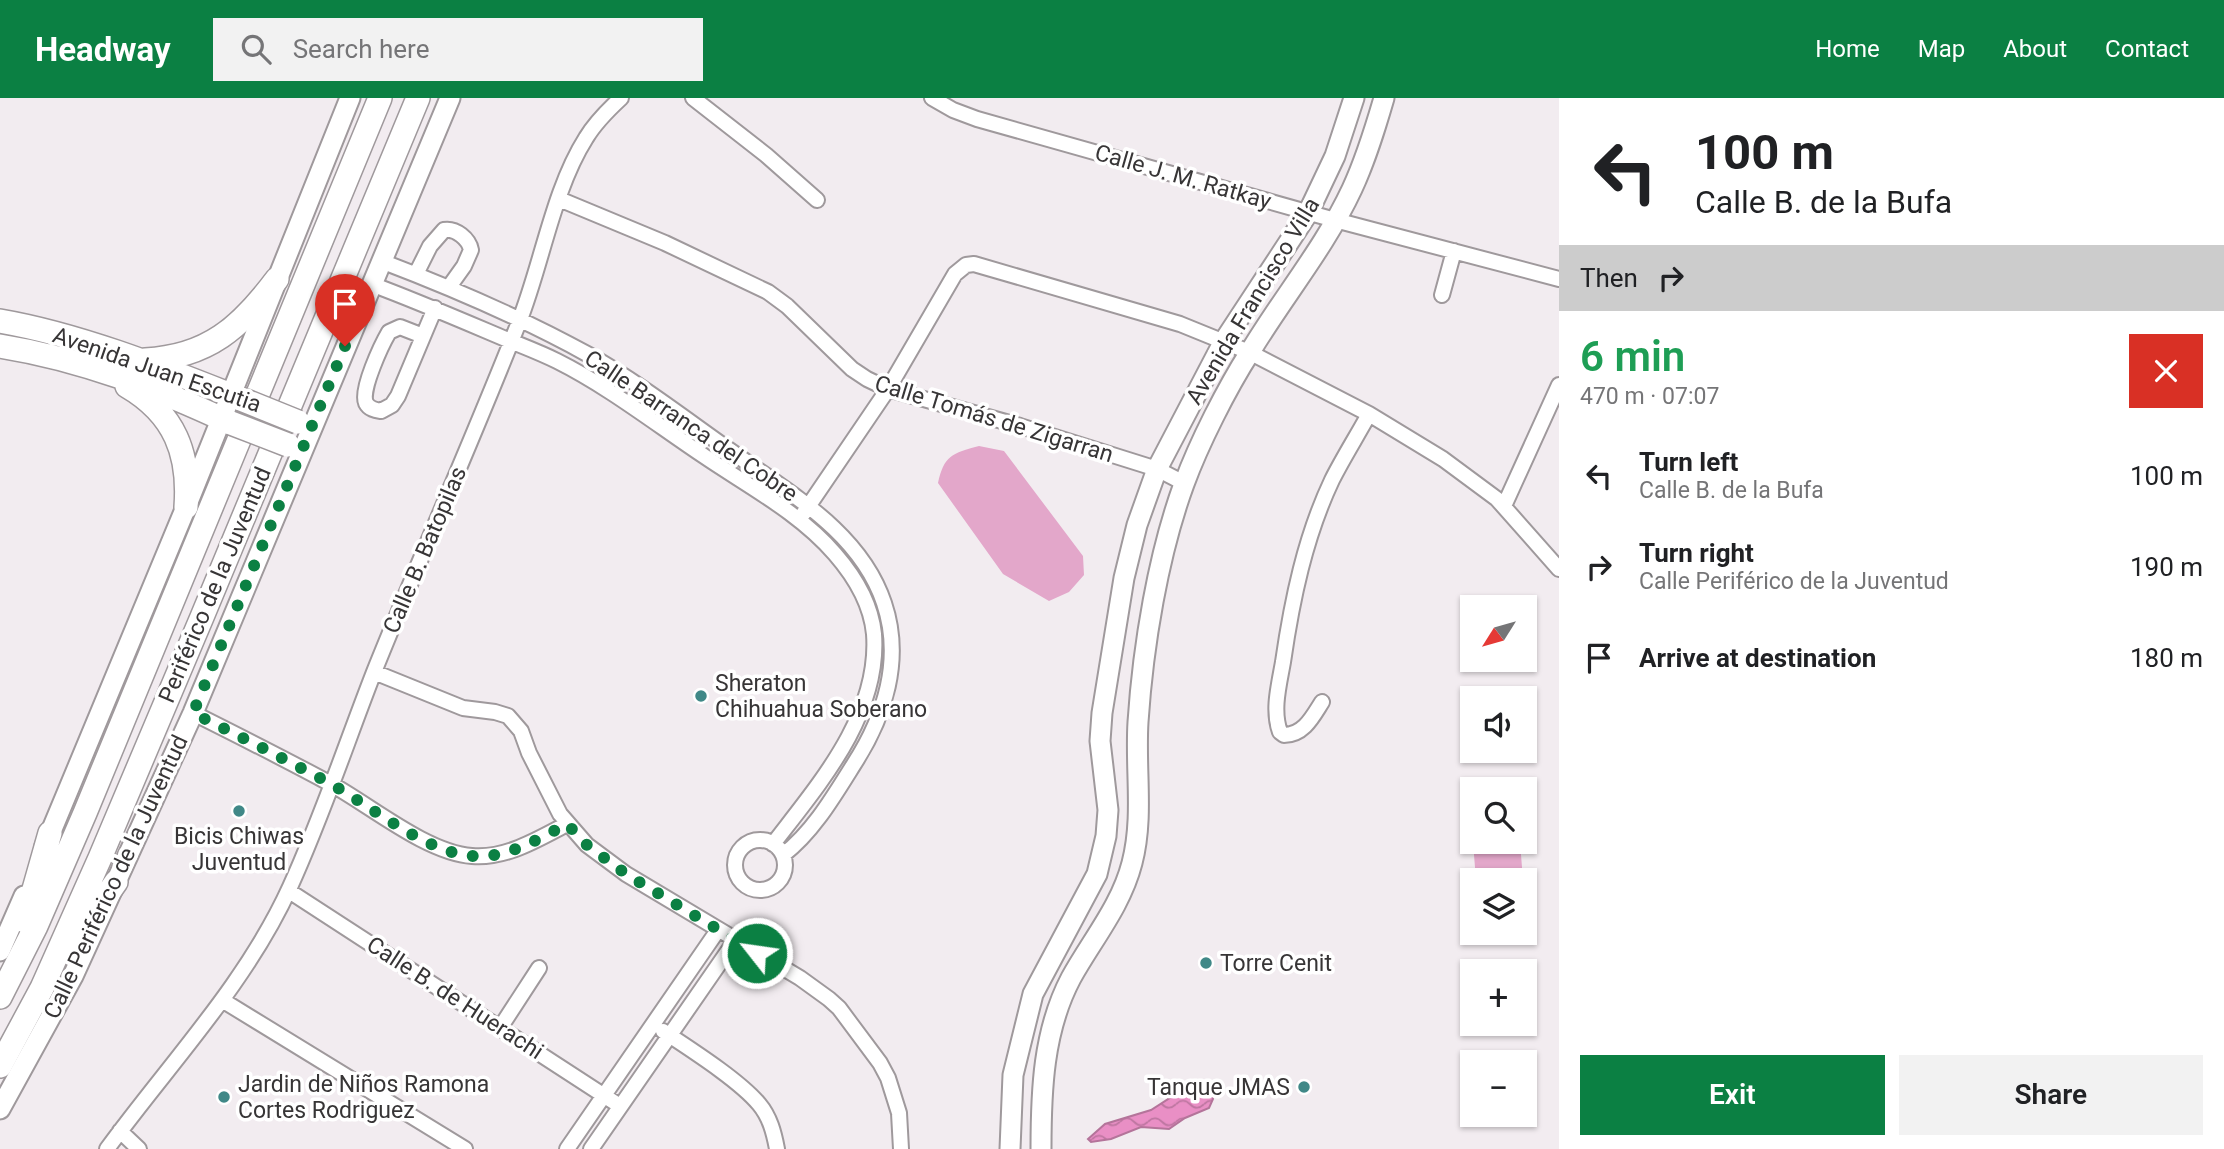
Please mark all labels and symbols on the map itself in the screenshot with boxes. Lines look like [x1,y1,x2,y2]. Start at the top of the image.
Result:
street label: Calle J. M. Ratkay [1092,139,1274,215]
street label: Avenida Francisco Villa [1181,193,1325,409]
pin [315,274,375,346]
street label: Avenida Juan Escutia [49,322,265,418]
street label: Calle Barranca del Cobre [579,345,803,507]
street label: Calle Tomás de Zigarran [871,370,1117,468]
street label: Periférico de la Juventud [153,463,277,707]
street label: Calle B. Batopilas [378,463,472,637]
north arrow [1460,595,1536,672]
place label: Sheraton Chihuahua Soberano [715,670,927,723]
marker: Sheraton Chihuahua Soberano [693,688,709,704]
street label: Calle Periférico de la Juventud [38,731,194,1023]
marker: Bicis Chiwas Juventud [231,803,247,819]
place label: Bicis Chiwas Juventud [174,823,304,876]
position arrow [720,916,794,990]
street label: Calle B. de Huerachi [362,931,548,1065]
place label: Torre Cenit [1220,950,1332,977]
marker: Torre Cenit [1198,955,1214,971]
place label: Jardin de Niños Ramona Cortes Rodriguez [238,1071,489,1124]
place label: Tanque JMAS [1147,1074,1290,1101]
marker: Tanque JMAS [1296,1079,1312,1095]
marker: Jardin de Niños Ramona Cortes Rodriguez [216,1089,232,1105]

